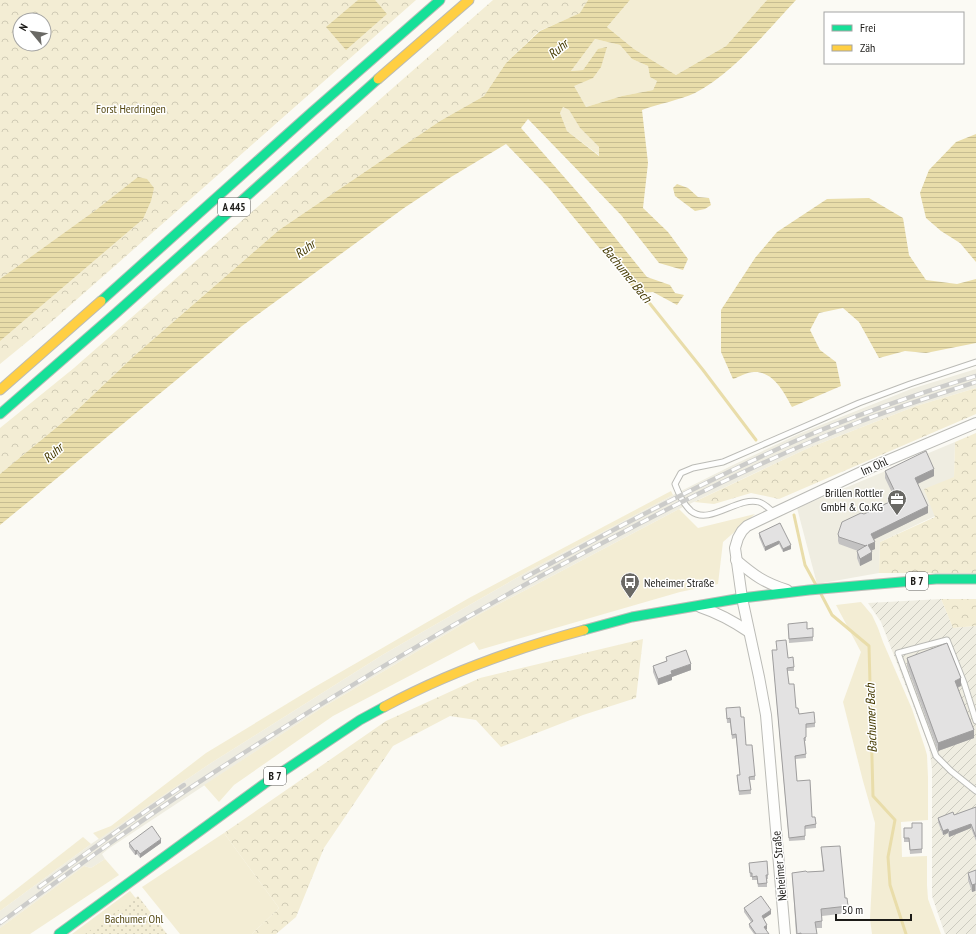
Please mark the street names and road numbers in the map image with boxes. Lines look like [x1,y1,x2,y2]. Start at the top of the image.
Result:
road number: A 445 [218,198,250,216]
street label: Im Ohl [858,453,890,479]
road number: B 7 [906,572,928,590]
road number: B 7 [264,767,286,785]
street label: Neheimer Straße [768,830,790,902]

